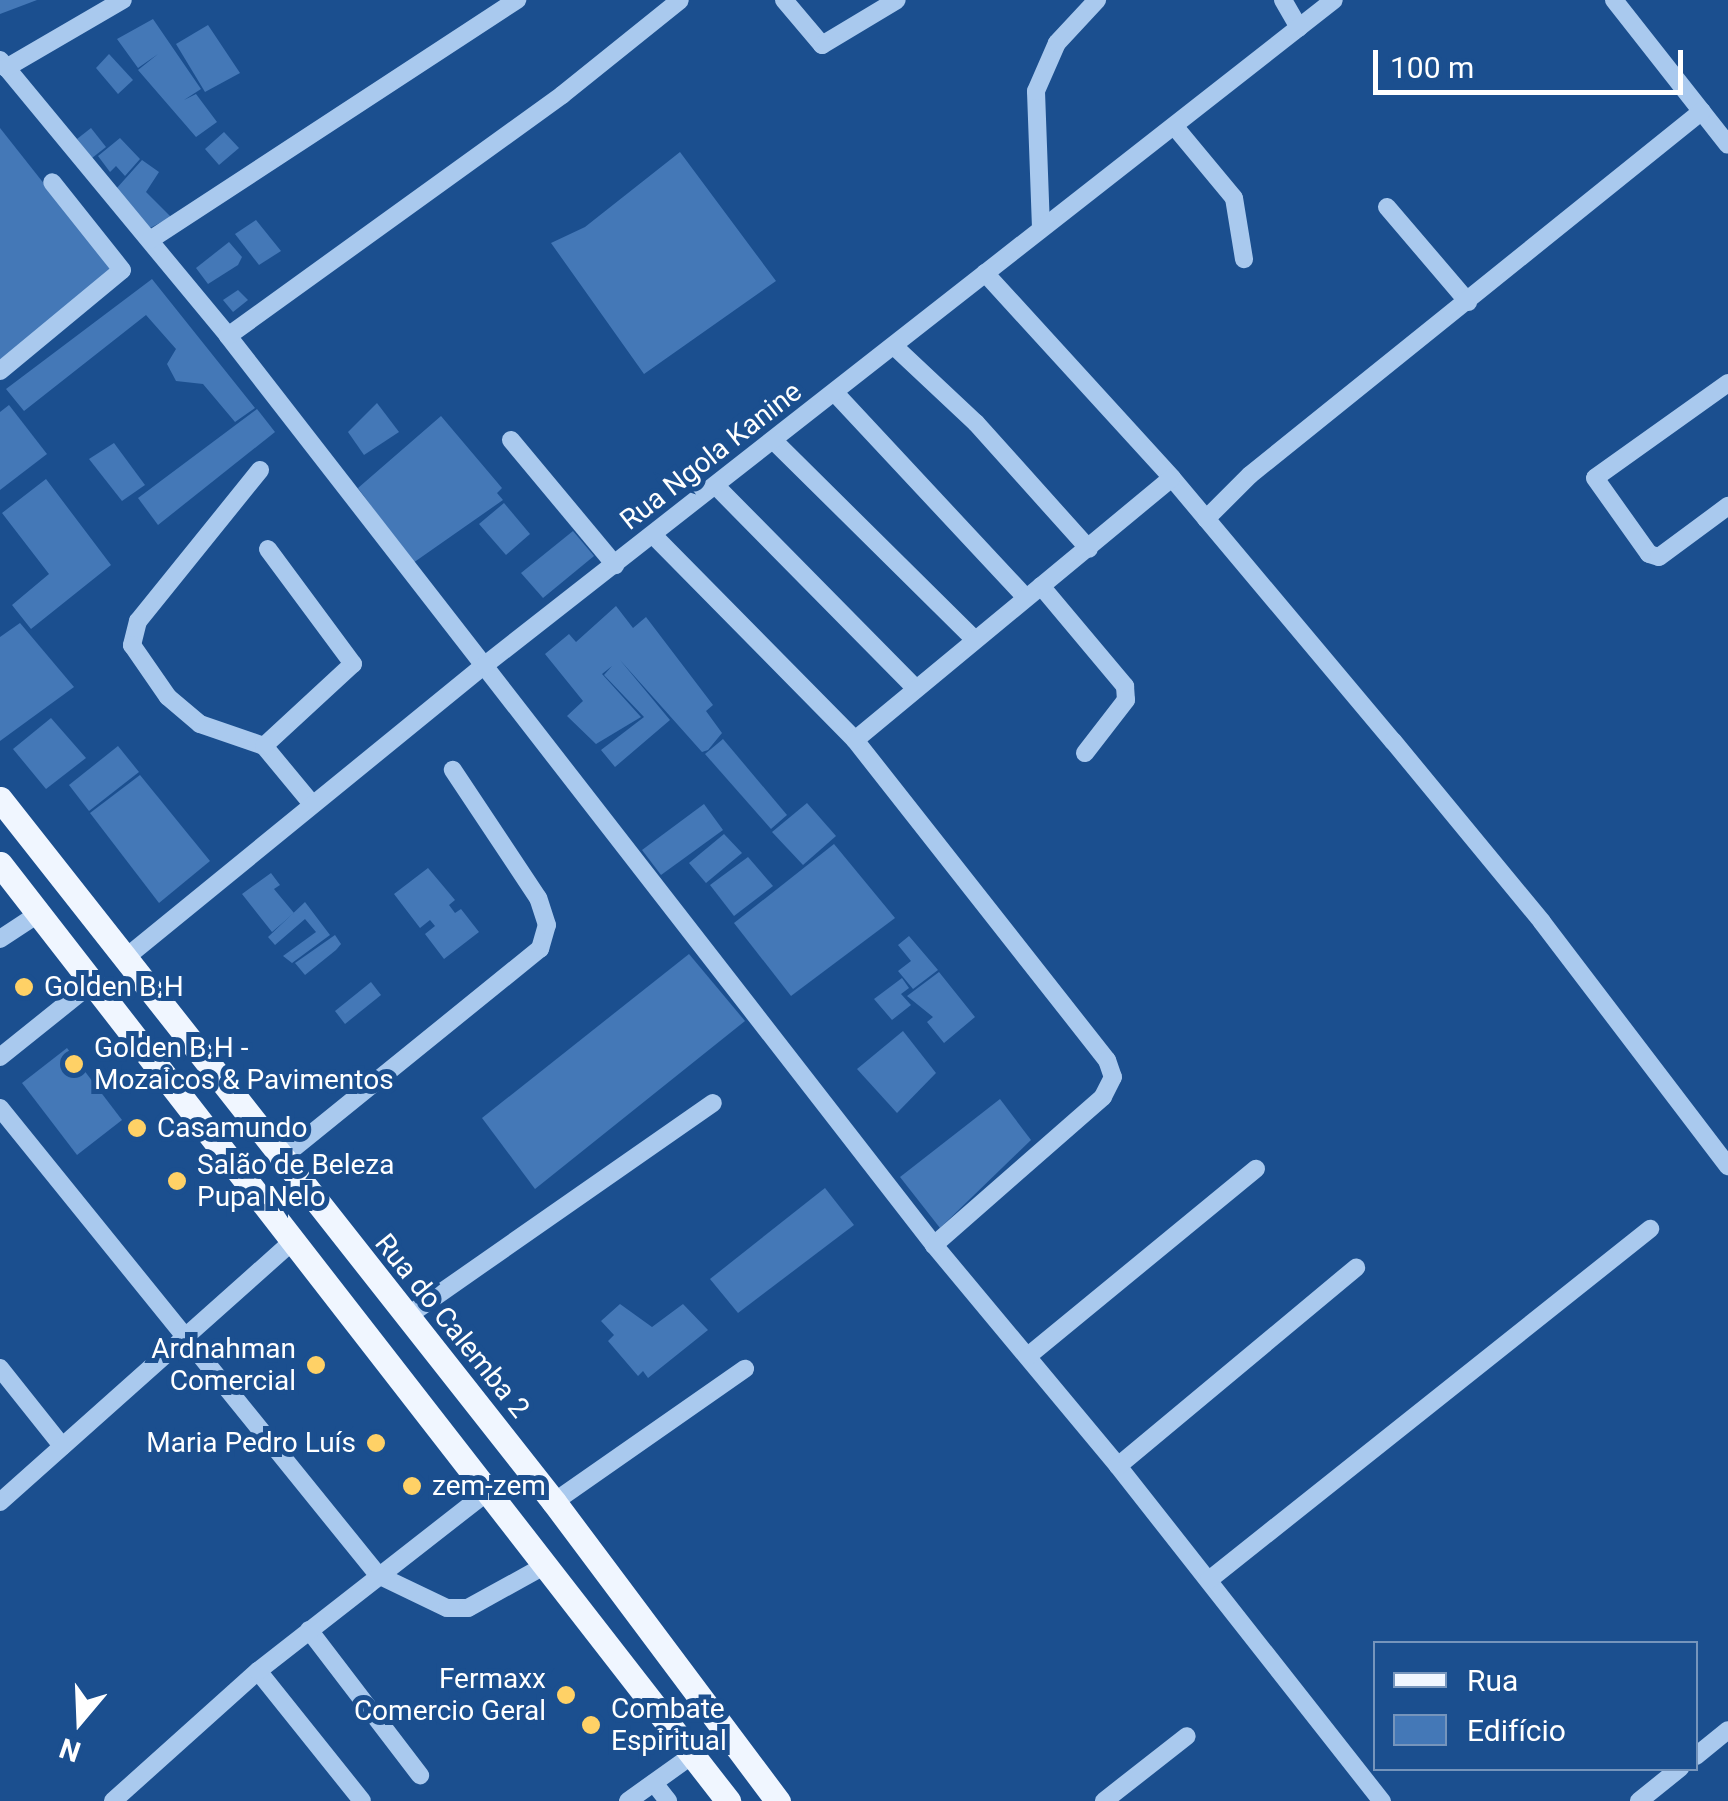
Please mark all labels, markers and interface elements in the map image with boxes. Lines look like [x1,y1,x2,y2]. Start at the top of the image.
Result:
scale bar [1378,30,1688,92]
text: 100 m [1390,50,1474,85]
street label: Rua Ngola Kanine [614,375,808,537]
place label: Golden B.H [44,970,184,1004]
marker: Golden B.H [13,976,35,998]
place label: Golden B.H - Mozaicos & Pavimentos [94,1031,394,1097]
marker: Golden B.H - Mozaicos & Pavimentos [63,1053,85,1075]
place label: Casamundo [157,1111,307,1145]
marker: Casamundo [126,1117,148,1139]
place label: Salão de Beleza Pupa Nelo [197,1148,394,1214]
marker: Salão de Beleza Pupa Nelo [166,1170,188,1192]
street label: Rua do Calemba 2 [368,1227,536,1425]
place label: Ardnahman Comercial [151,1332,296,1398]
marker: Ardnahman Comercial [305,1354,327,1376]
place label: Maria Pedro Luís [146,1426,356,1460]
marker: Maria Pedro Luís [365,1432,387,1454]
place label: zem-zem [432,1469,546,1503]
marker: zem-zem [401,1475,423,1497]
legend [1373,1641,1698,1771]
place label: Fermaxx Comercio Geral [354,1662,546,1728]
text: Rua [1467,1663,1518,1698]
north arrow [30,1671,130,1771]
marker: Fermaxx Comercio Geral [555,1684,577,1706]
place label: Combate Espiritual [611,1692,727,1758]
text: Edifício [1467,1713,1566,1748]
marker: Combate Espiritual [580,1714,602,1736]
text: N [55,1731,85,1769]

